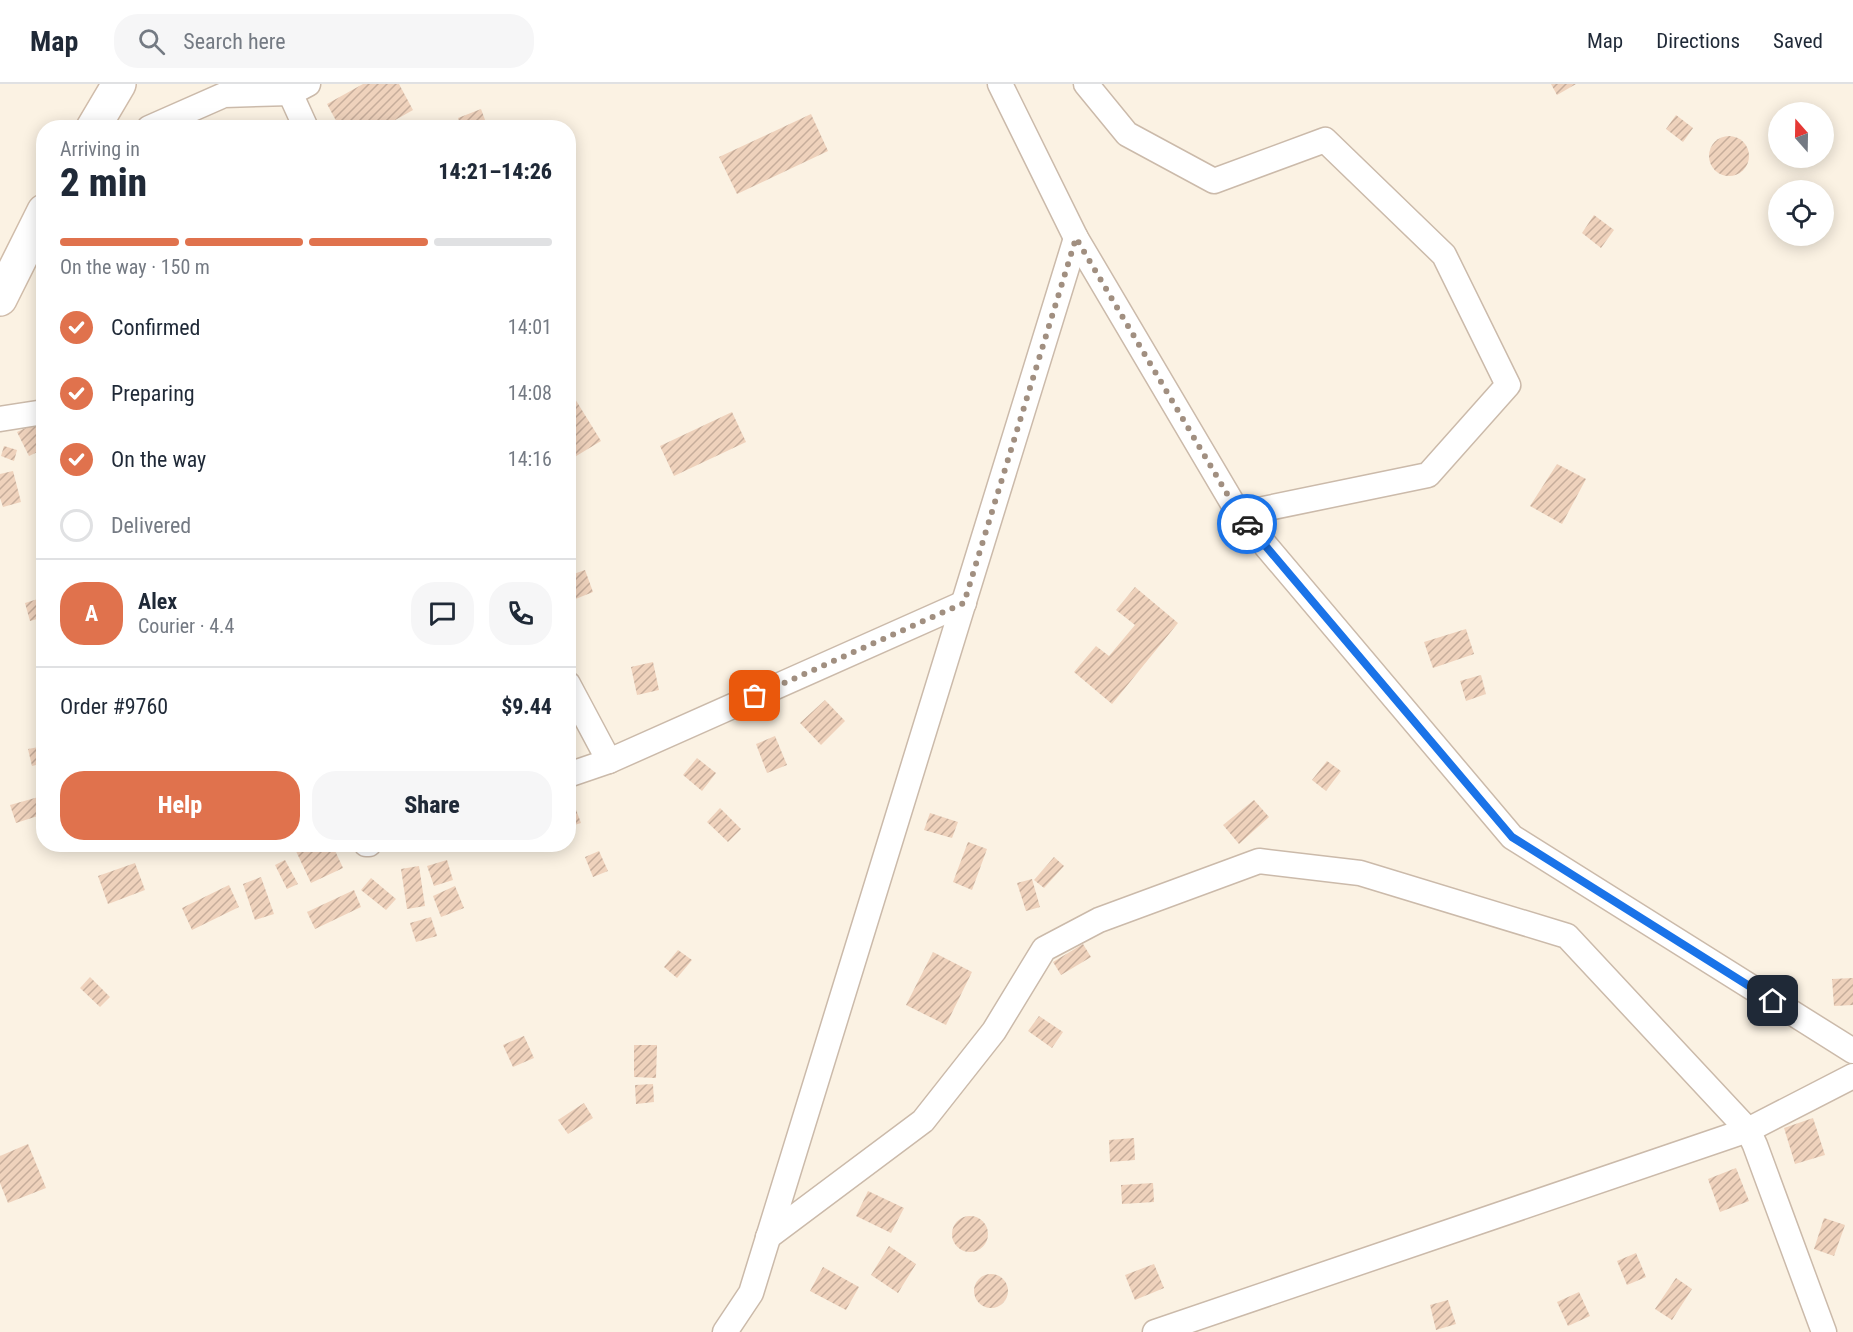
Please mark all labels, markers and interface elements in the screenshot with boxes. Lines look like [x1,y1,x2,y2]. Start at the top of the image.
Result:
search box [114,14,534,68]
text: Map [30,25,78,58]
icon: search [135,25,168,58]
text: Search here [183,29,286,54]
text: Map [1587,29,1623,53]
text: Directions [1656,29,1740,53]
text: Saved [1773,29,1823,53]
north arrow [1768,102,1834,168]
map controls [1768,102,1834,246]
text: Arriving in [60,137,140,161]
text: 14:21–14:26 [438,159,552,184]
text: 2 min [60,160,147,206]
button: locate [1768,180,1834,246]
text: On the way · 150 m [60,255,210,279]
icon: check [60,311,93,344]
text: Confirmed [111,315,200,340]
text: 14:01 [508,315,552,339]
icon: check [60,377,93,410]
text: Preparing [111,381,195,406]
text: 14:08 [508,381,552,405]
icon: check [60,443,93,476]
text: On the way [111,447,206,472]
text: 14:16 [508,447,552,471]
courier [1217,494,1277,554]
icon: car [1231,508,1264,541]
text: Delivered [111,513,191,538]
button: chat [411,582,474,645]
button: phone [489,582,552,645]
text: Alex [138,589,177,614]
text: A [85,601,98,626]
text: Courier · 4.4 [138,614,234,638]
pin [729,670,780,721]
icon: bag [738,679,771,712]
text: Order #9760 [60,694,168,719]
text: $9.44 [501,694,552,719]
button: Help [60,771,300,840]
button: Share [312,771,552,840]
pin [1747,975,1798,1026]
icon: home [1756,984,1789,1017]

